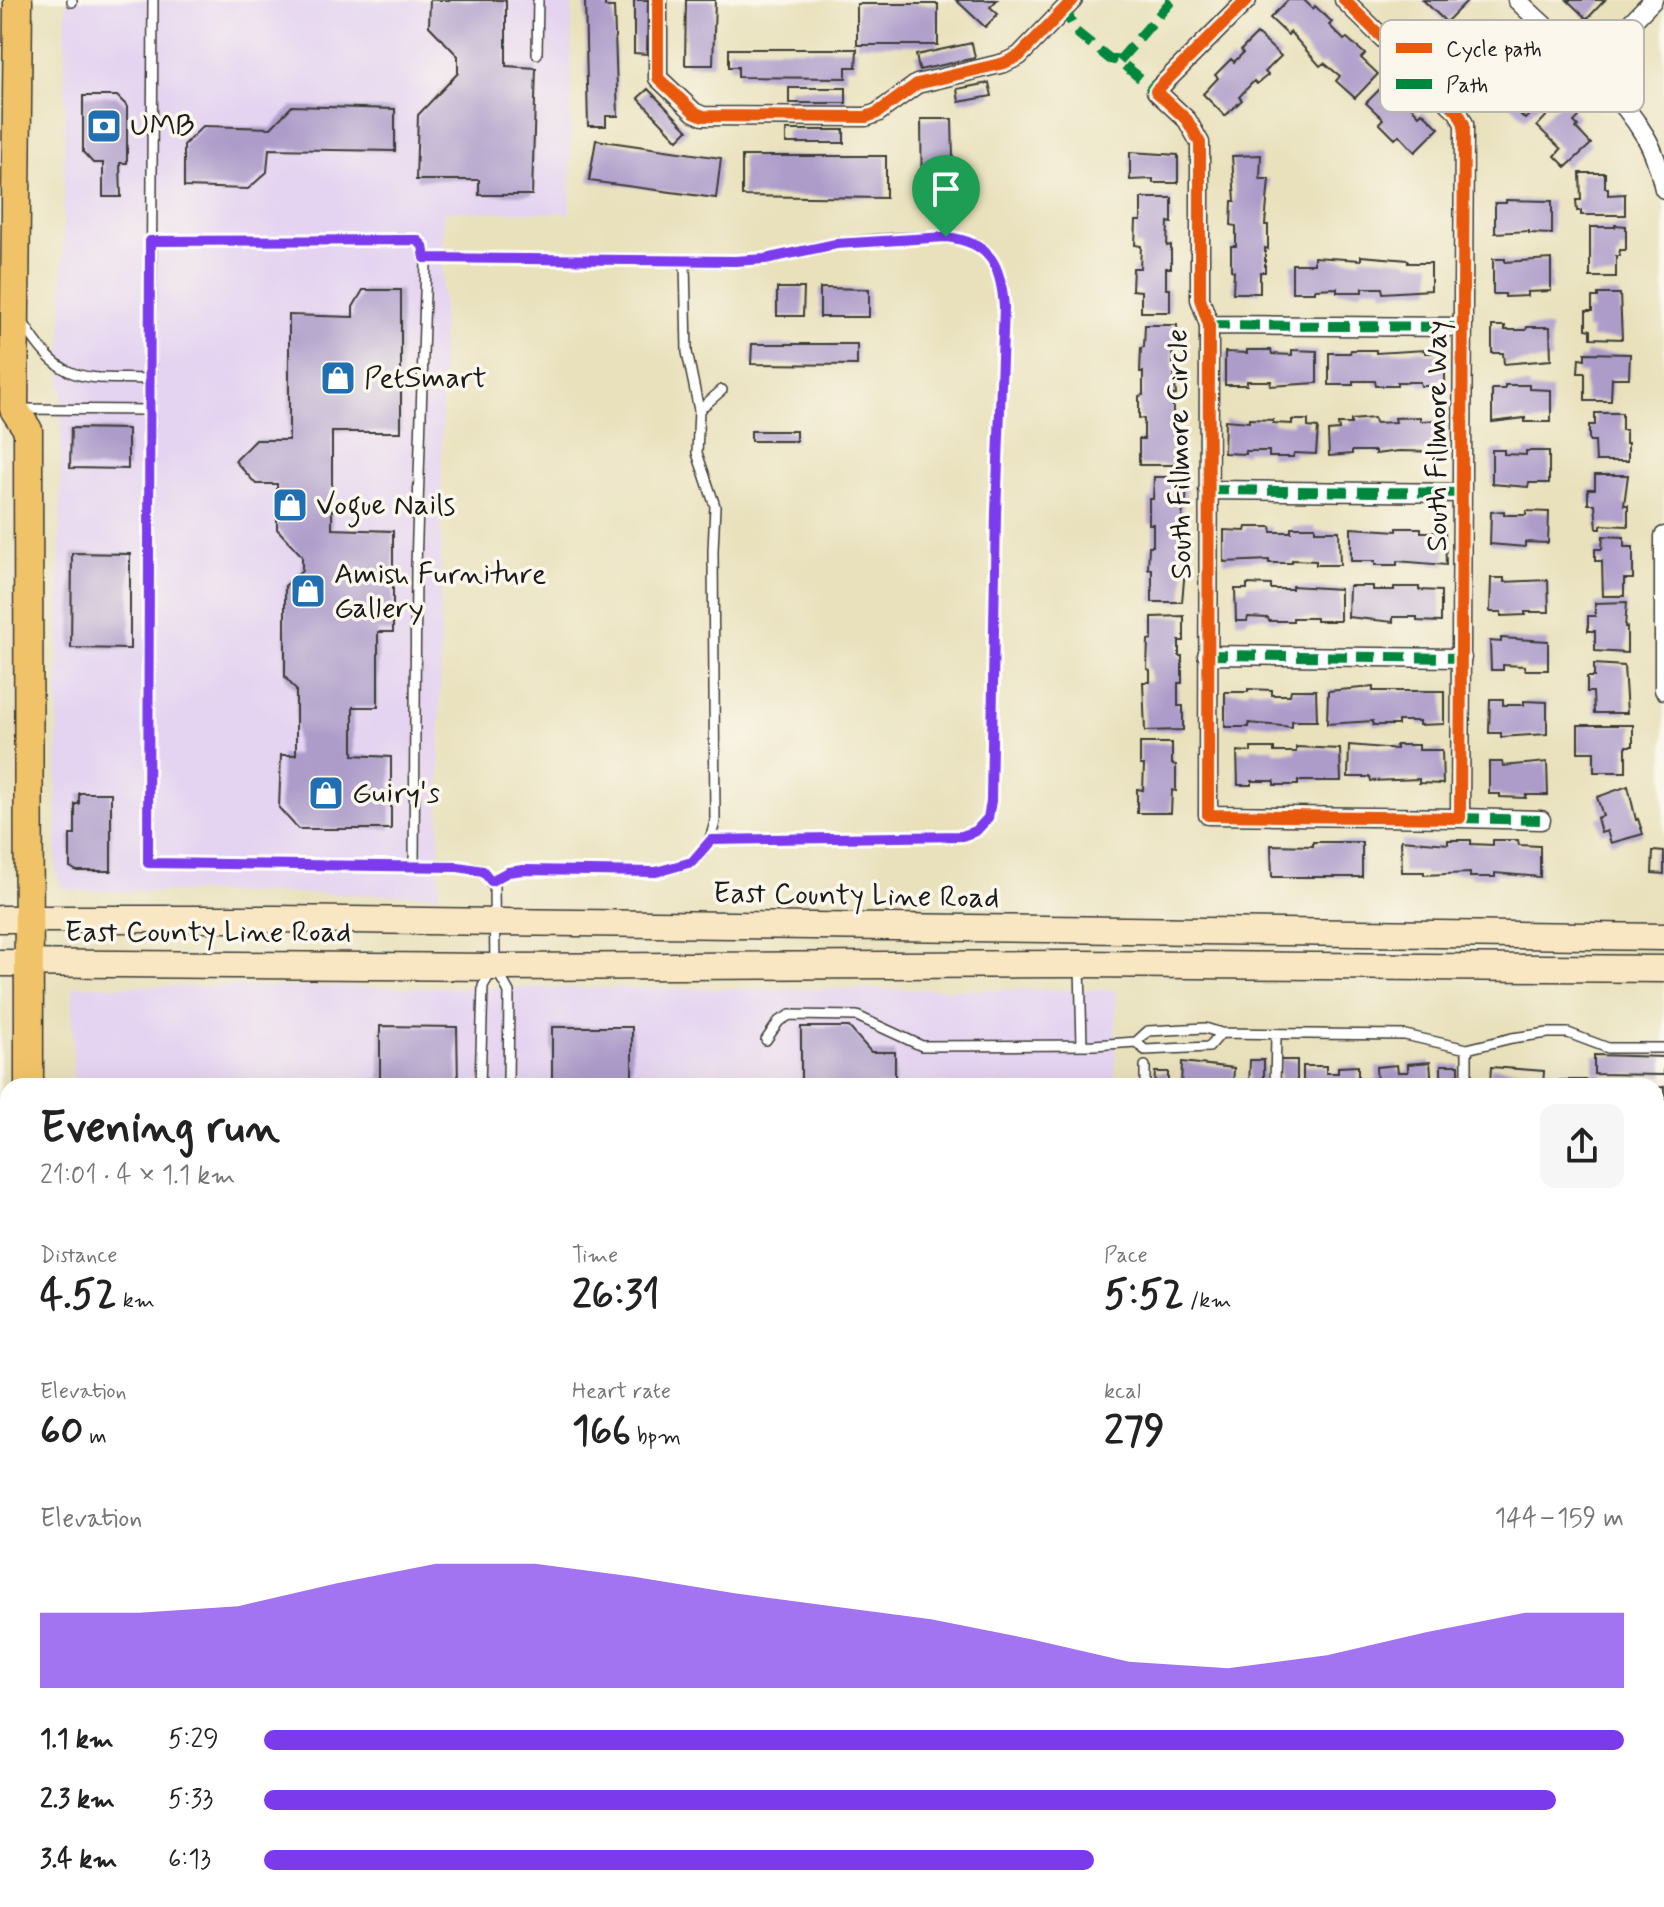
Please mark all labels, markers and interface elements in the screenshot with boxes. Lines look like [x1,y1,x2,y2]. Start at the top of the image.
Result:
legend [1380,20,1644,112]
text: Cycle path [1446,36,1542,64]
text: Path [1446,72,1488,100]
bank icon: UMB [85,107,123,145]
place label: UMB [130,107,194,146]
pin [912,155,980,237]
icon: arrive [924,167,968,211]
street label: South Fillmore Way [1418,320,1457,552]
street label: South Fillmore Circle [1158,328,1202,580]
shop icon: PetSmart [319,359,357,397]
place label: PetSmart [364,359,487,398]
shop icon: Vogue Nails [271,486,309,524]
place label: Vogue Nails [316,486,455,528]
place label: Amish Furniture Gallery [334,555,546,628]
shop icon: Amish Furniture Gallery [289,572,327,610]
shop icon: Guiry's [307,774,345,812]
place label: Guiry's [352,774,440,813]
street label: East County Line Road [713,874,999,918]
street label: East County Line Road [65,913,351,952]
text: Evening run [40,1100,280,1158]
button: share [1540,1104,1624,1188]
text: 21:01 · 4 × 1.1 km [40,1159,235,1193]
text: Distance [40,1242,117,1270]
text: Time [572,1242,618,1270]
text: Pace [1104,1242,1148,1270]
text: 4.52 [40,1270,117,1322]
text: 26:31 [572,1270,660,1322]
text: 5:52 [1104,1270,1184,1322]
text: km [117,1287,155,1315]
text: /km [1184,1287,1231,1315]
text: Elevation [40,1378,127,1406]
text: Heart rate [572,1378,671,1406]
text: kcal [1104,1378,1141,1406]
text: 60 [40,1406,83,1458]
text: 166 [572,1406,631,1458]
text: 279 [1104,1406,1165,1458]
text: m [83,1423,107,1451]
text: bpm [631,1423,681,1451]
text: Elevation [40,1502,142,1536]
text: 144–159 m [1494,1502,1624,1536]
text: 1.1 km [40,1723,114,1757]
text: 5:29 [168,1723,219,1757]
text: 2.3 km [40,1783,115,1817]
text: 5:33 [168,1783,213,1817]
text: 3.4 km [40,1843,117,1877]
text: 6:13 [168,1843,211,1877]

